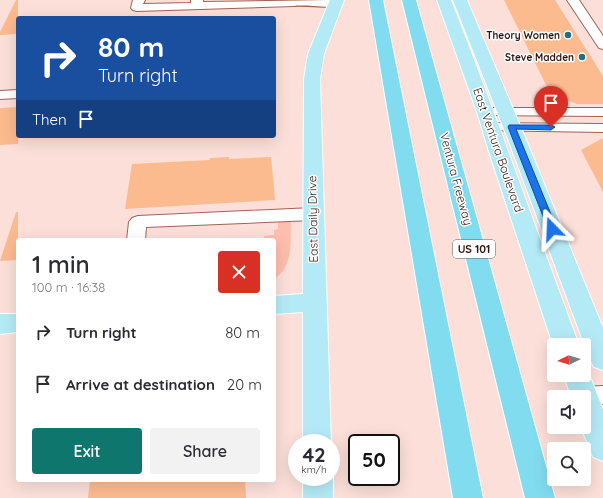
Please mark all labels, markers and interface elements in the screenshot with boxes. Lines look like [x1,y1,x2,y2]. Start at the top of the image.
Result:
text: 80 m [98,29,164,64]
place label: Theory Women [486,29,560,42]
marker: Theory Women [563,30,573,40]
icon: right [32,32,84,84]
place label: Steve Madden [505,51,574,64]
marker: Steve Madden [577,52,587,62]
text: Turn right [98,64,178,87]
street label: East Ventura Boulevard [470,86,527,214]
pin [534,86,568,127]
icon: arrive [540,92,562,114]
icon: arrive [75,108,97,130]
text: Then [32,110,67,129]
street label: Ventura Freeway [437,131,476,227]
street label: East Daily Drive [304,175,321,263]
position arrow [531,208,573,250]
road number: US 101 [453,240,495,258]
text: 1 min [32,249,90,279]
button: close [218,251,260,293]
text: 100 m · 16:38 [32,279,105,295]
icon: right [32,321,54,343]
text: Turn right [66,323,137,342]
text: 80 m [225,323,260,342]
north arrow [547,338,591,382]
map controls [547,338,591,486]
icon: arrive [32,373,54,395]
text: Arrive at destination [66,375,215,394]
text: 20 m [227,375,262,394]
button: sound [547,390,591,434]
button: Exit [32,428,142,474]
button: Share [150,428,260,474]
speed limit sign: 50 [348,434,400,486]
text: 42 [302,442,326,467]
button: search [547,442,591,486]
text: km/h [301,463,327,476]

